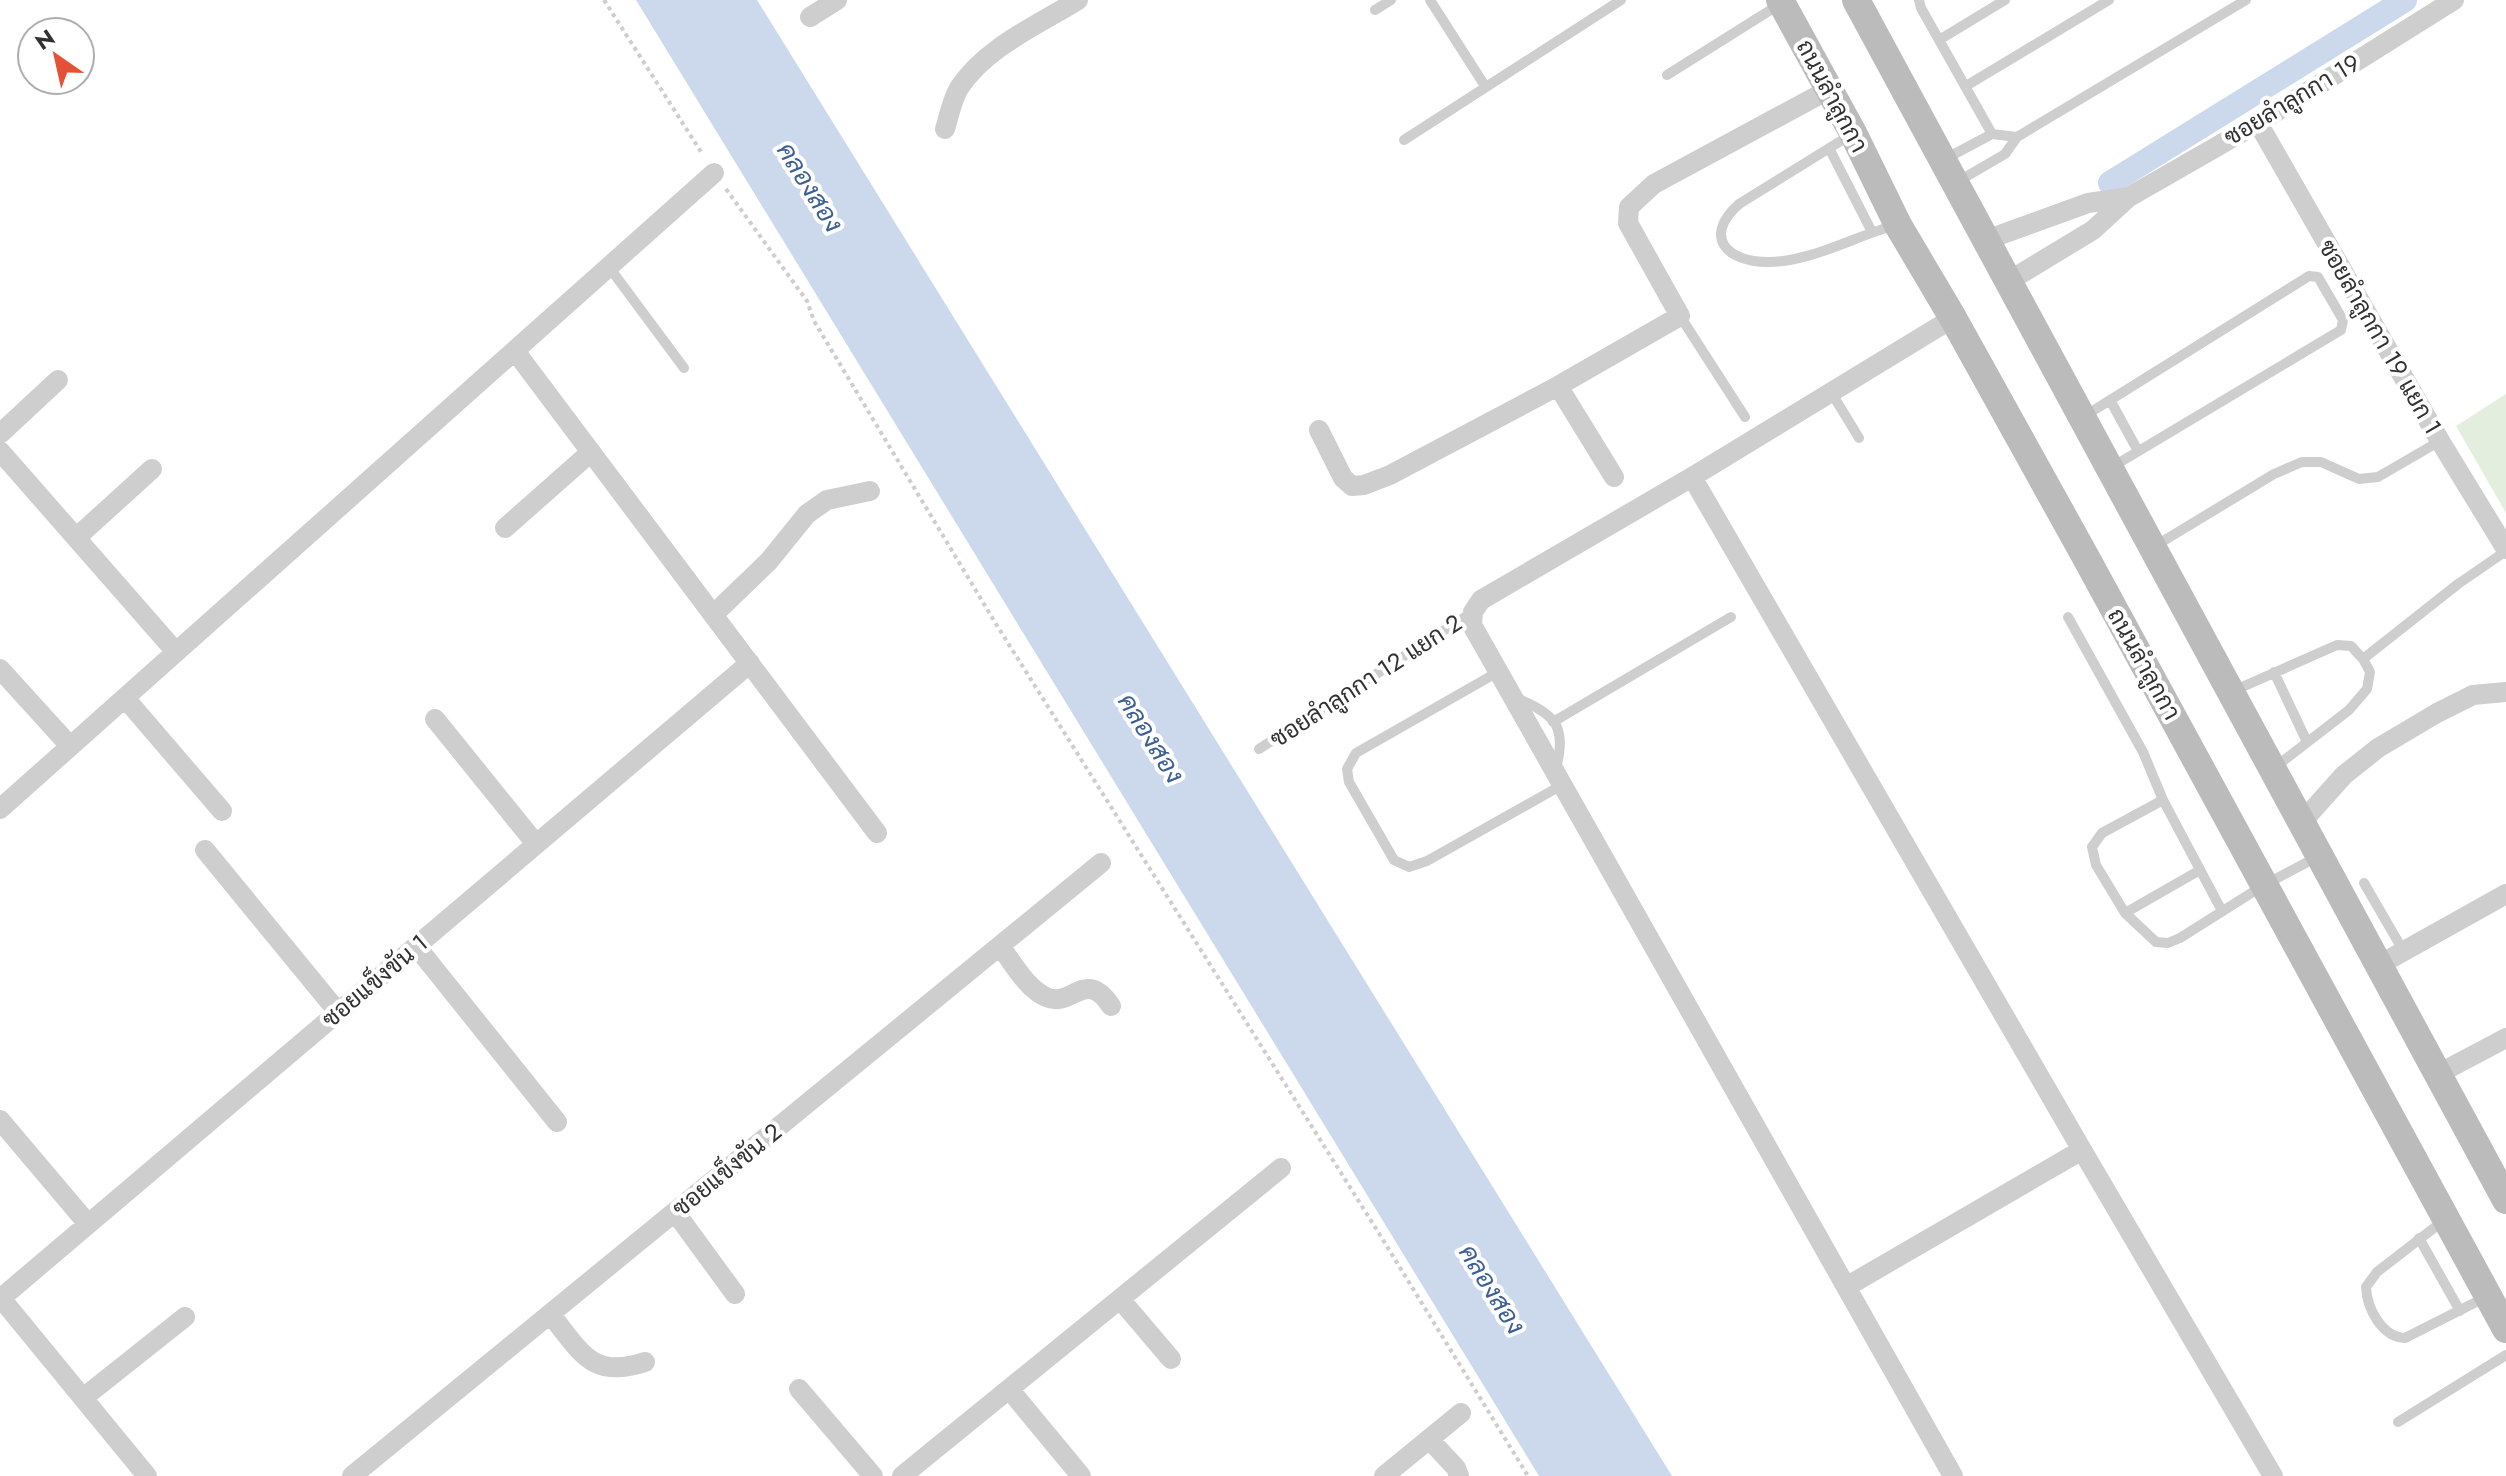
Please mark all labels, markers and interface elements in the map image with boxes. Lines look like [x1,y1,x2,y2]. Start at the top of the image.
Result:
north arrow [16,16,96,96]
text: N [29,21,61,58]
street label: ถนนลำลูกกา [1788,33,1877,158]
street label: ซอยลำลูกกา 19 [2217,45,2366,154]
water label: คลองสอง [767,135,853,239]
street label: ซอยลำลูกกา 19 แยก 1 [2310,233,2451,441]
street label: ถนนลำลูกกา [2099,601,2190,726]
street label: ซอยลําลูกกา 12 แยก 2 [1263,605,1469,756]
water label: คลองสอง [1108,686,1194,790]
street label: ซอยแข็งขัน 1 [314,926,435,1036]
street label: ซอยแข็งขัน 2 [664,1114,789,1225]
water label: คลองสอง [1449,1237,1535,1341]

